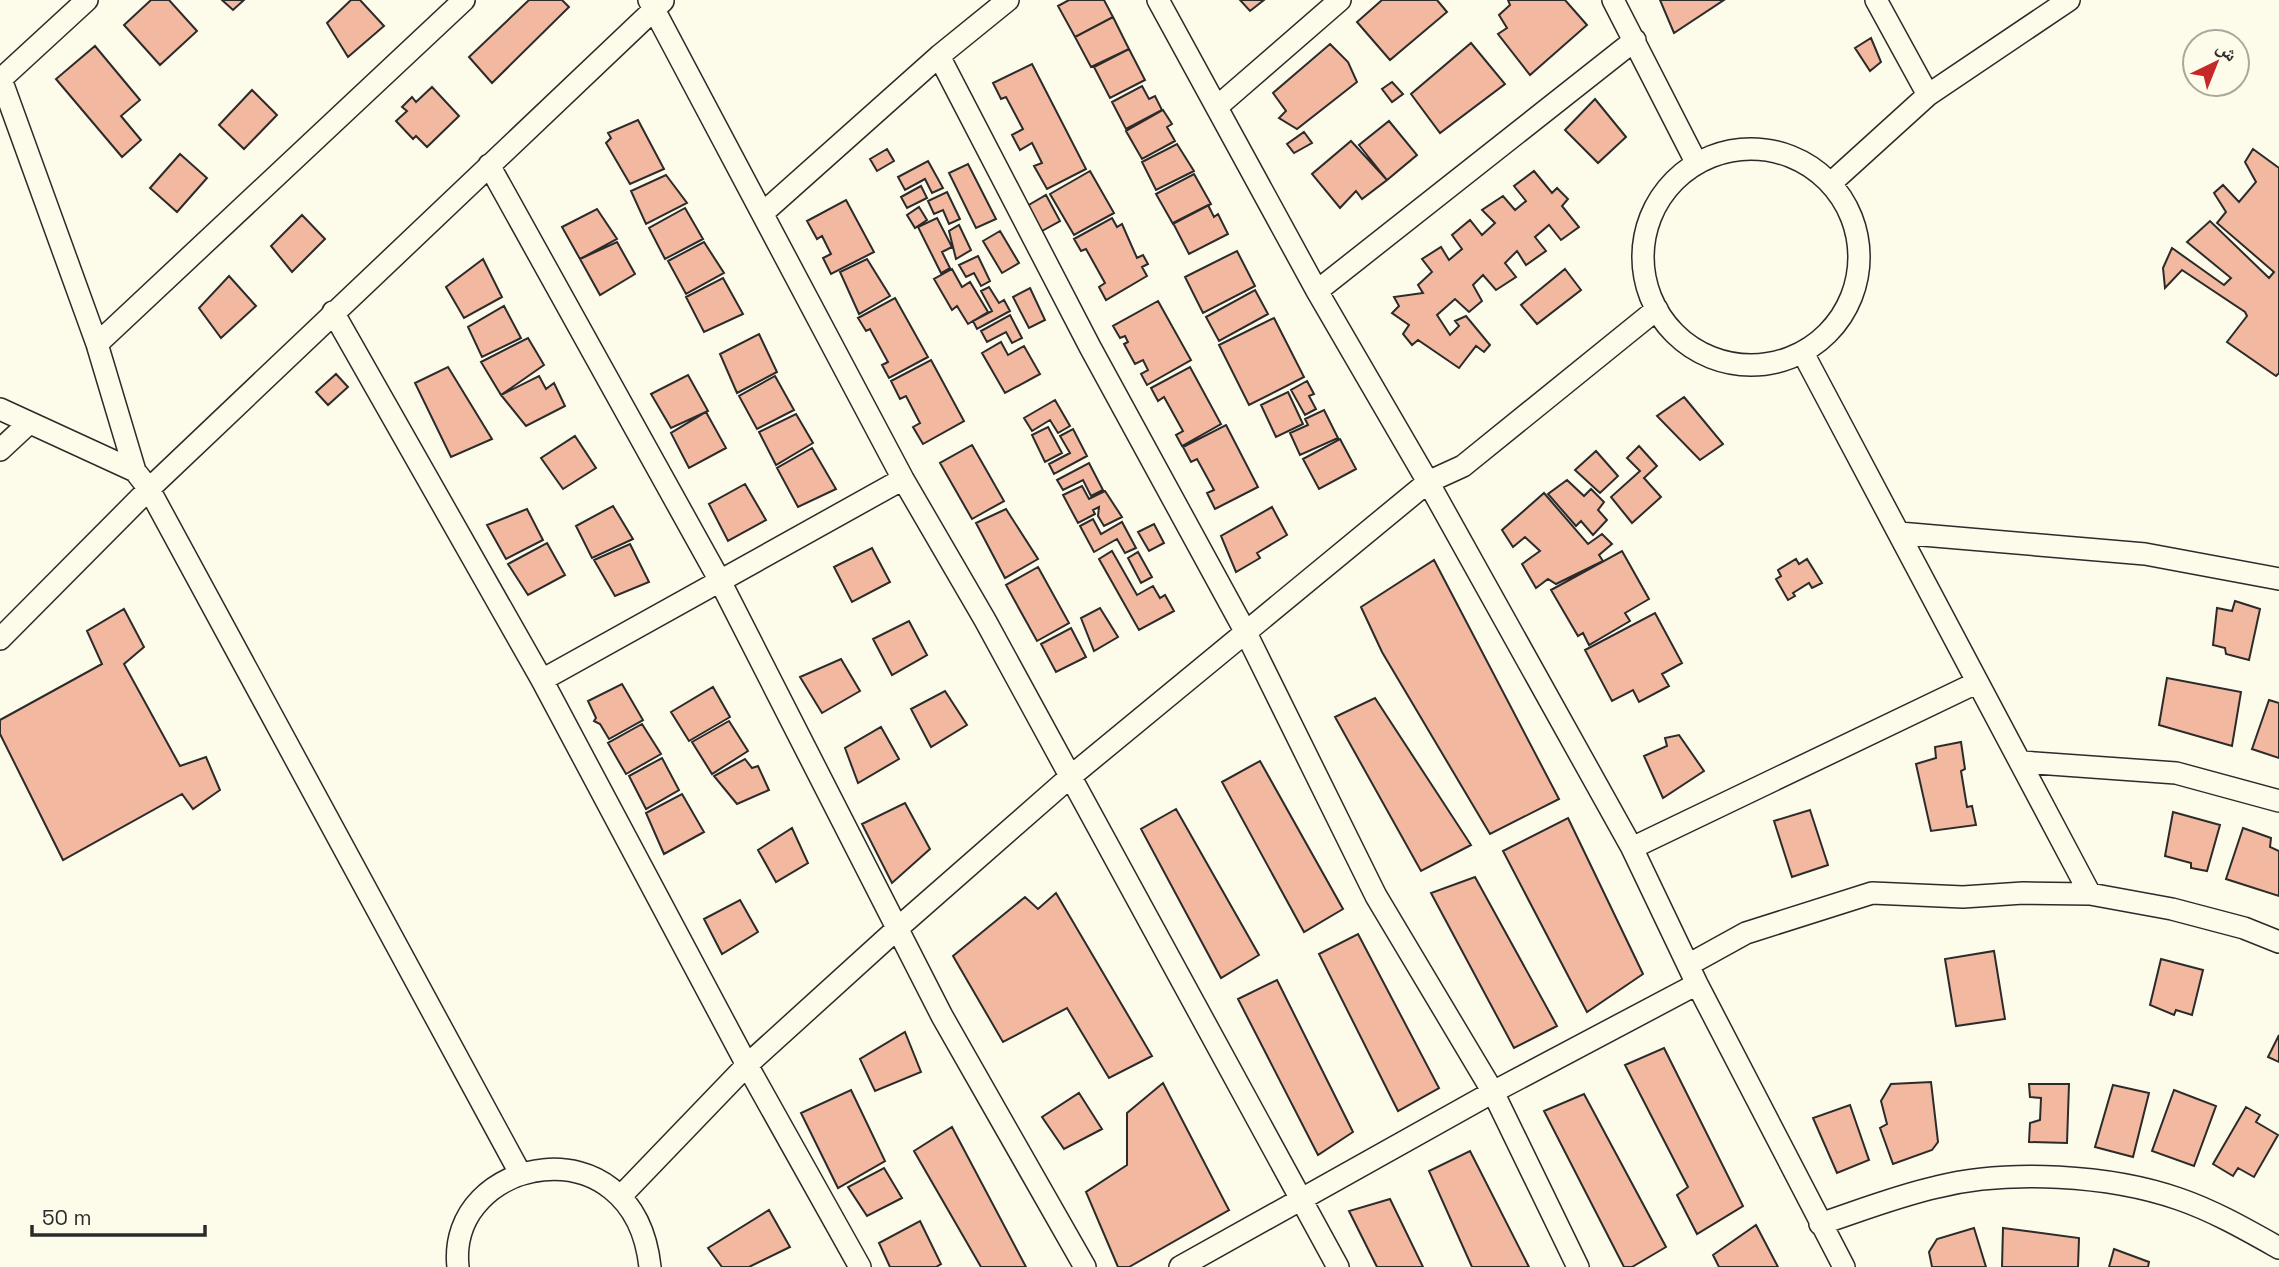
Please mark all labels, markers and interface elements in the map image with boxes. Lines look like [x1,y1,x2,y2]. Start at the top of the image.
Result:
north arrow [2181,28,2251,98]
text: ش [2211,35,2243,67]
scale bar [32,1194,205,1238]
text: 50 m [42,1204,92,1231]

